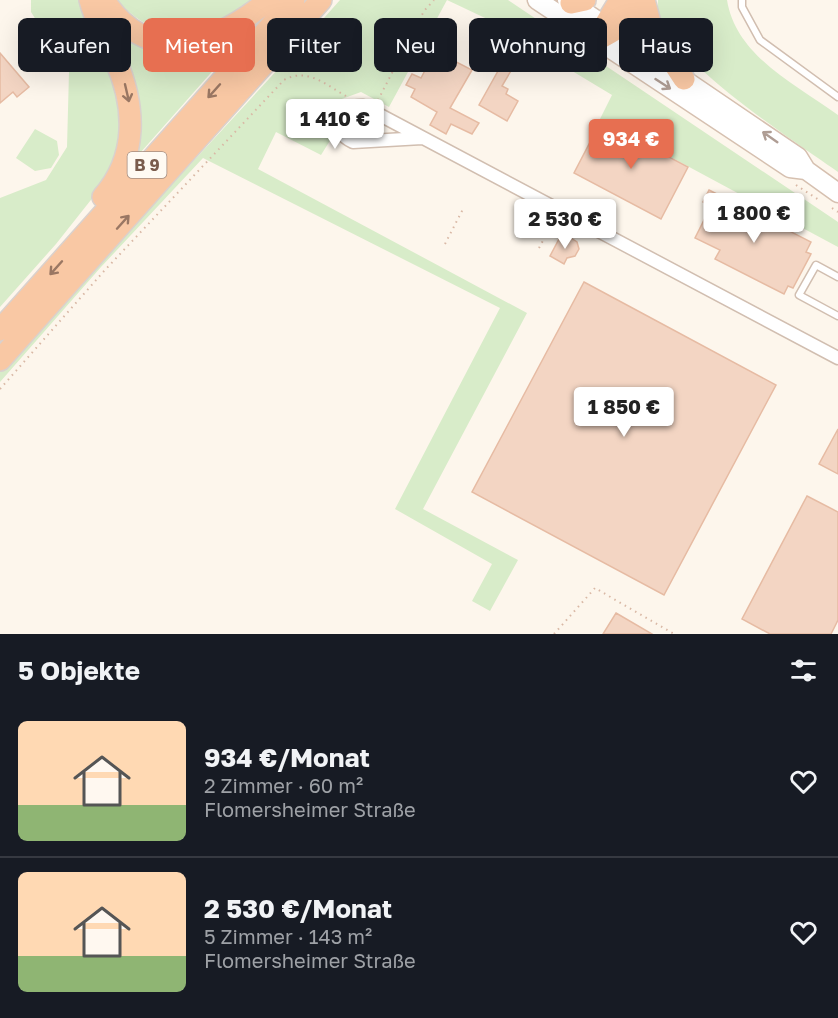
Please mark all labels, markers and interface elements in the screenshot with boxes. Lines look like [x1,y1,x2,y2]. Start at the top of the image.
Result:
chip: Kaufen [18,18,131,72]
chip: Mieten [143,18,255,72]
chip: Filter [267,18,362,72]
chip: Neu [374,18,457,72]
chip: Wohnung [469,18,607,72]
chip: Haus [619,18,713,72]
one-way arrow [654,78,670,90]
one-way arrow [121,83,133,102]
one-way arrow [207,83,221,98]
pin: 1 410 € [280,99,390,150]
text: 1 410 € [300,106,370,130]
pin: 934 € [589,119,673,170]
text: 934 € [603,126,659,150]
one-way arrow [762,131,779,143]
road number: B 9 [128,152,166,178]
pin: 1 800 € [699,193,809,244]
pin: 2 530 € [510,199,620,250]
text: 1 800 € [717,200,791,224]
text: 2 530 € [528,206,602,230]
one-way arrow [116,215,130,230]
one-way arrow [49,260,63,275]
pin: 1 850 € [569,387,679,438]
text: 1 850 € [588,394,660,418]
icon: filters [787,654,820,687]
text: 5 Objekte [18,655,140,686]
text: 934 €/Monat [204,742,370,773]
icon: home [66,745,138,817]
icon: heart [787,765,820,798]
text: 2 Zimmer · 60 m² [204,773,363,797]
text: Flomersheimer Straße [204,797,416,821]
text: 2 530 €/Monat [204,893,392,924]
icon: home [66,896,138,968]
icon: heart [787,916,820,949]
text: 5 Zimmer · 143 m² [204,924,372,948]
text: Flomersheimer Straße [204,948,416,972]

